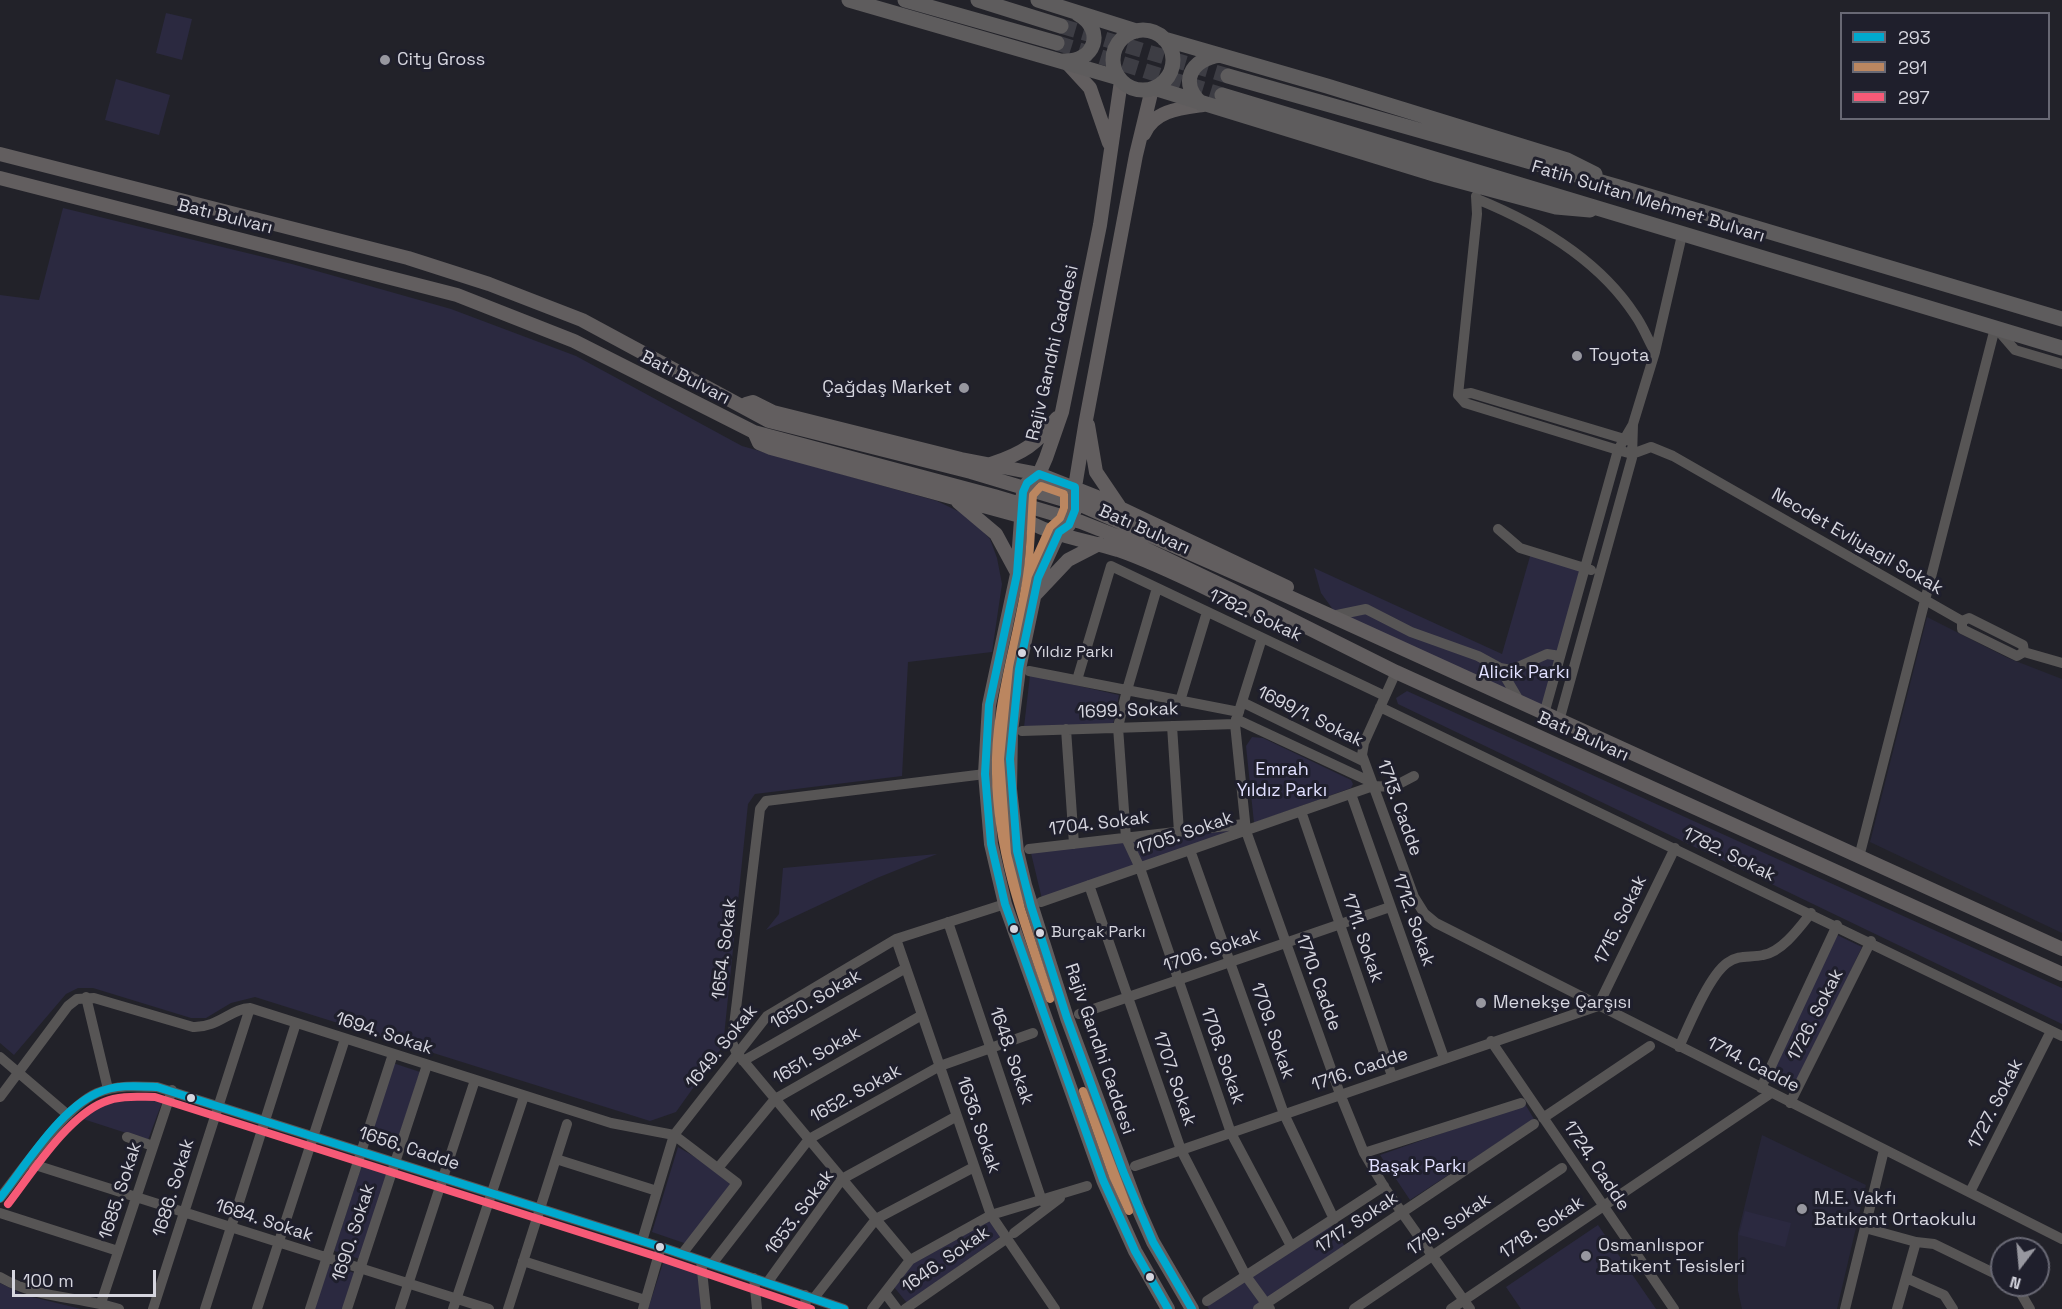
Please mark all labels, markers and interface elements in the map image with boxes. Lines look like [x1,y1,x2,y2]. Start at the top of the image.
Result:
legend [1840,12,2050,120]
text: 293 [1898,26,1931,49]
place label: City Gross [397,49,485,71]
marker: City Gross [378,53,392,67]
text: 291 [1898,56,1927,79]
text: 297 [1898,86,1930,109]
street label: Fatih Sultan Mehmet Bulvarı [1529,156,1767,248]
street label: Batı Bulvarı [175,195,275,239]
street label: Rajiv Gandhi Caddesi [1022,263,1084,443]
place label: Toyota [1589,345,1649,367]
street label: Batı Bulvarı [637,346,733,410]
marker: Toyota [1570,349,1584,363]
place label: Çağdaş Market [822,377,952,399]
marker: Çağdaş Market [957,381,971,395]
street label: Necdet Evliyagil Sokak [1767,484,1947,600]
street label: Batı Bulvarı [1095,500,1193,560]
street label: 1782. Sokak [1205,585,1305,647]
place label: Yıldız Parkı [1033,643,1113,663]
marker: Yıldız Parkı [1016,647,1028,659]
park label: Alicik Parkı [1478,662,1570,684]
street label: 1699/1. Sokak [1253,682,1367,752]
street label: 1699. Sokak [1077,698,1179,724]
street label: Batı Bulvarı [1534,707,1632,767]
street label: 1713. Cadde [1372,757,1426,859]
park label: Emrah Yıldız Parkı [1237,759,1327,802]
street label: 1704. Sokak [1047,807,1151,841]
street label: 1705. Sokak [1134,807,1236,861]
street label: 1782. Sokak [1679,823,1779,887]
street label: 1712. Sokak [1387,871,1439,969]
street label: 1715. Sokak [1590,872,1652,968]
street label: 1711. Sokak [1337,890,1387,986]
street label: 1654. Sokak [708,897,742,1001]
unlabelled marker [1008,923,1020,935]
place label: Burçak Parkı [1051,923,1146,943]
street label: 1706. Sokak [1161,924,1263,978]
marker: Burçak Parkı [1034,927,1046,939]
street label: 1710. Cadde [1291,932,1345,1034]
street label: Rajiv Gandhi Caddesi [1060,961,1138,1137]
street label: 1650. Sokak [767,965,865,1035]
street label: 1726. Sokak [1784,965,1848,1065]
street label: 1709. Sokak [1245,980,1299,1082]
place label: Menekşe Çarşısı [1493,992,1631,1014]
marker: Menekşe Çarşısı [1474,996,1488,1010]
street label: 1649. Sokak [682,1001,762,1093]
street label: 1648. Sokak [984,1004,1038,1108]
street label: 1708. Sokak [1195,1005,1249,1107]
street label: 1694. Sokak [332,1008,436,1060]
street label: 1651. Sokak [769,1022,865,1090]
street label: 1707. Sokak [1148,1029,1200,1129]
street label: 1714. Cadde [1703,1032,1803,1098]
street label: 1716. Cadde [1309,1043,1411,1097]
street label: 1727. Sokak [1964,1055,2028,1153]
street label: 1652. Sokak [807,1060,905,1128]
street label: 1636. Sokak [951,1074,1005,1176]
unlabelled marker [185,1092,197,1104]
street label: 1724. Cadde [1558,1117,1634,1215]
street label: 1656. Cadde [356,1123,462,1175]
street label: 1686. Sokak [149,1136,199,1240]
street label: 1685. Sokak [95,1139,147,1243]
park label: Başak Parkı [1368,1156,1466,1178]
street label: 1653. Sokak [761,1166,839,1260]
street label: 1690. Sokak [328,1181,380,1285]
street label: 1717. Sokak [1312,1188,1402,1258]
place label: M.E. Vakfı Batıkent Ortaokulu [1814,1188,1976,1230]
street label: 1719. Sokak [1403,1189,1495,1261]
street label: 1718. Sokak [1496,1192,1588,1264]
street label: 1684. Sokak [212,1195,316,1247]
marker: M.E. Vakfı Batıkent Ortaokulu [1795,1202,1809,1216]
street label: 1646. Sokak [898,1222,994,1298]
place label: Osmanlıspor Batıkent Tesisleri [1598,1235,1745,1278]
north arrow [1990,1237,2050,1297]
unlabelled marker [654,1241,666,1253]
marker: Osmanlıspor Batıkent Tesisleri [1579,1249,1593,1263]
scale bar [15,1258,159,1296]
text: 100 m [23,1269,74,1292]
unlabelled marker [1144,1271,1156,1283]
text: N [2007,1271,2024,1294]

